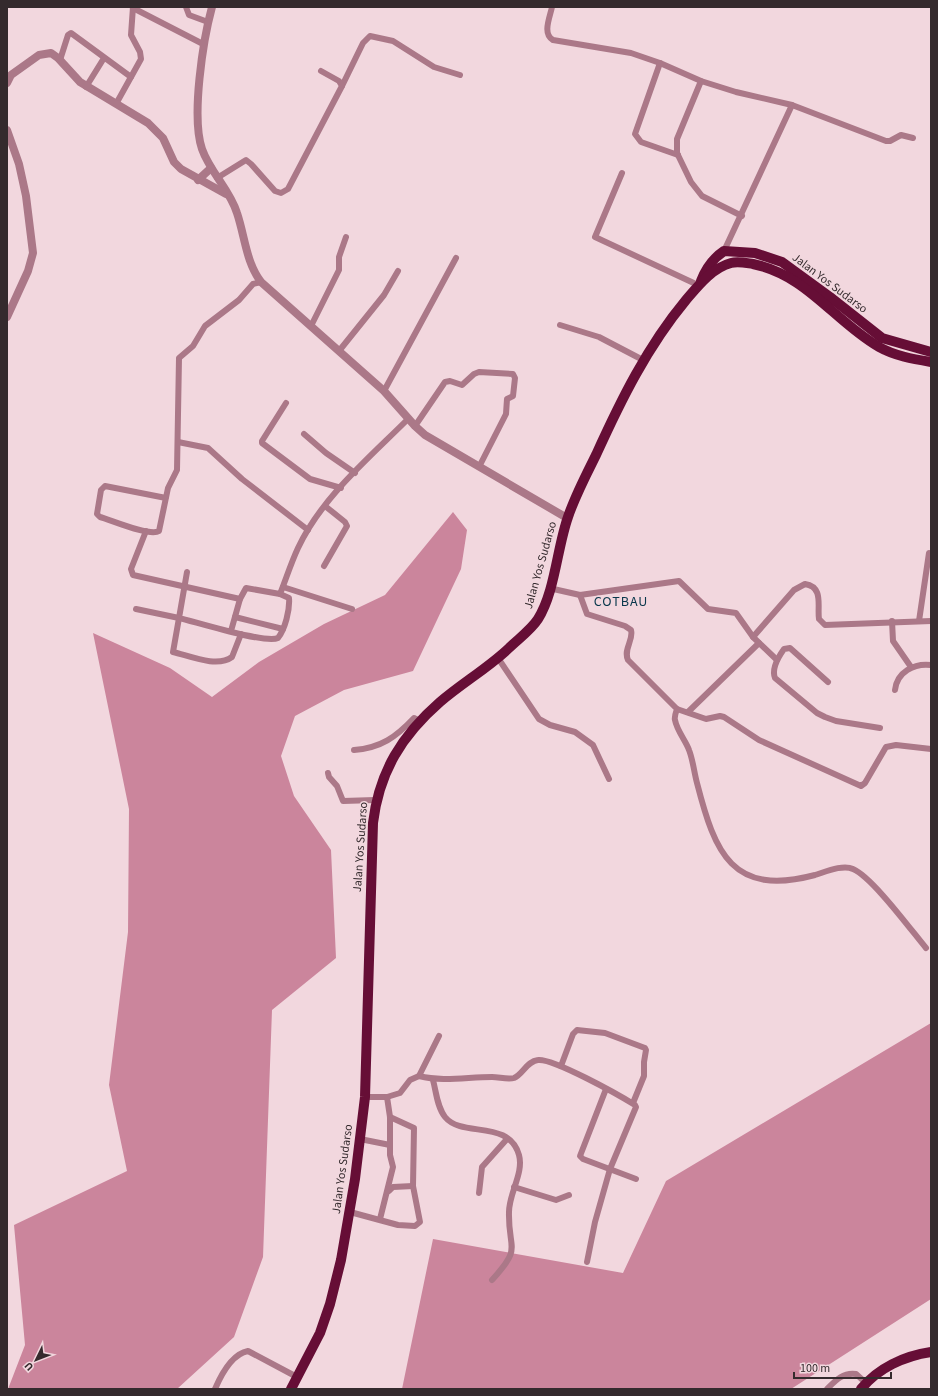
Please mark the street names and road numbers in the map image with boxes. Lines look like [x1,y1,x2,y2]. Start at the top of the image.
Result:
street label: Jalan Yos Sudarso [789,249,871,317]
street label: Jalan Yos Sudarso [520,519,561,611]
street label: Jalan Yos Sudarso [349,801,372,893]
street label: Jalan Yos Sudarso [328,1123,357,1215]

